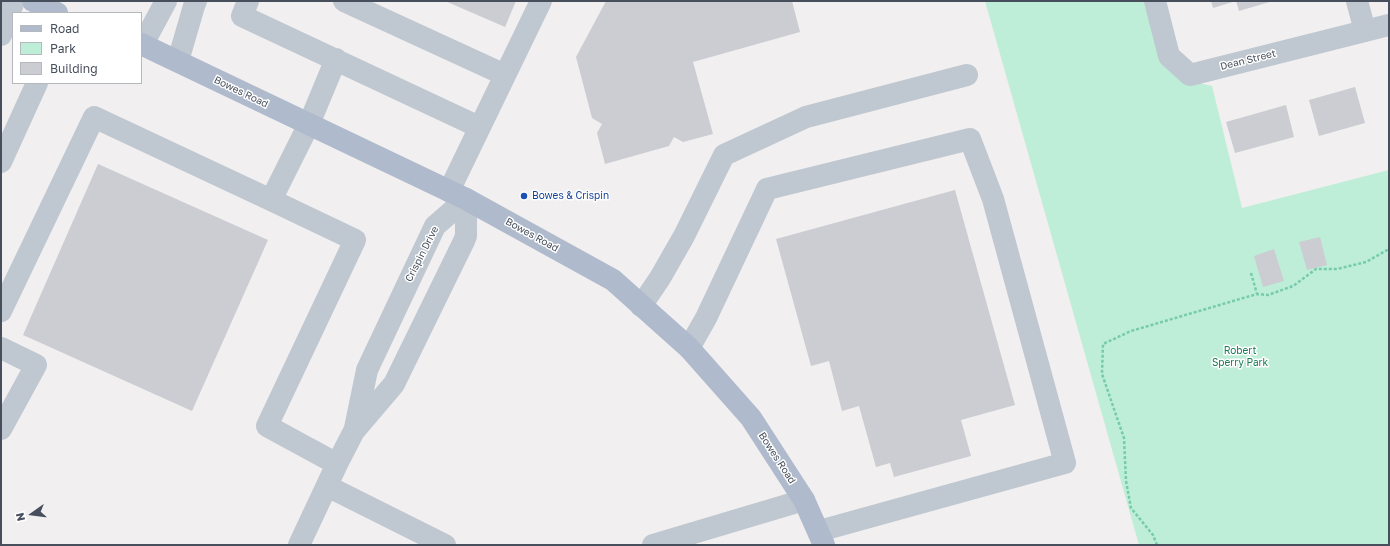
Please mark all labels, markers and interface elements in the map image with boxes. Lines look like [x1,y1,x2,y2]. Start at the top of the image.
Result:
legend [12,12,142,84]
text: Road [50,21,79,36]
text: Park [50,41,76,56]
street label: Dean Street [1219,47,1277,73]
text: Building [50,61,98,76]
street label: Bowes Road [212,74,270,110]
place label: Bowes & Crispin [532,190,609,202]
marker: Bowes & Crispin [519,191,529,201]
street label: Bowes Road [503,216,561,254]
street label: Crispin Drive [403,224,441,284]
park label: Robert Sperry Park [1212,345,1268,368]
street label: Bowes Road [756,430,798,486]
north arrow [12,494,52,534]
text: N [13,511,27,523]

